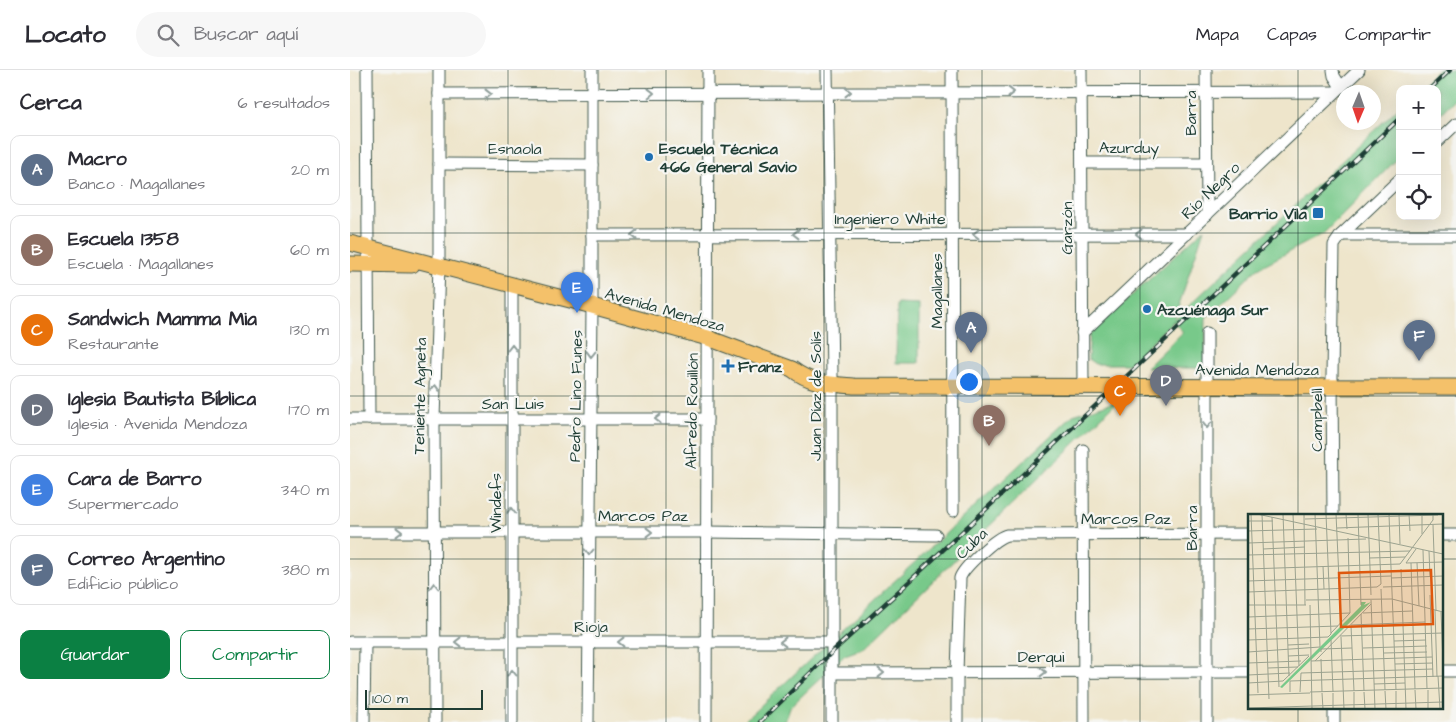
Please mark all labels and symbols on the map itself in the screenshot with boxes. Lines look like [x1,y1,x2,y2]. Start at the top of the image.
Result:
north arrow [1336,85,1381,130]
one-way arrow [844,87,852,97]
one-way arrow [1007,87,1015,97]
one-way arrow [647,88,655,99]
one-way arrow [484,89,492,99]
street label: Barra [1180,90,1202,136]
street label: Azurduy [1099,137,1159,160]
street label: Esnaola [488,138,542,160]
place label: Escuela Técnica 466 General Savio [659,138,798,178]
marker: Escuela Técnica 466 General Savio [643,151,655,163]
street label: Río Negro [1176,157,1246,225]
street label: Garzón [1056,202,1078,254]
place label: Barrio Vila [1229,203,1308,225]
marker: Barrio Vila [1311,206,1325,220]
street label: Ingeniero White [834,208,946,231]
one-way arrow [792,229,800,239]
one-way arrow [972,229,980,239]
one-way arrow [1134,229,1142,239]
one-way arrow [629,230,637,240]
street label: Magallanes [926,253,949,329]
pin: E [561,272,593,313]
street label: Avenida Mendoza [602,282,727,338]
place label: Azcuénaga Sur [1157,299,1268,323]
marker: Azcuénaga Sur [1141,303,1153,315]
pin: A [955,312,987,353]
pin: F [1403,320,1435,361]
street label: Pedro Lino Funes [564,330,588,462]
street label: Juan Díaz de Solís [805,331,827,461]
street label: Teniente Agneta [408,337,433,455]
one-way arrow [507,344,517,352]
one-way arrow [586,351,596,359]
street label: Alfredo Rouillón [680,353,704,469]
place label: Franz [738,356,783,378]
street label: Avenida Mendoza [1195,359,1319,381]
marker: Franz [722,360,734,372]
pin: D [1150,365,1182,406]
your location [956,369,982,395]
pin: C [1104,375,1136,416]
one-way arrow [430,384,440,392]
street label: Campbell [1306,388,1328,452]
street label: San Luis [482,393,544,415]
pin: B [973,405,1005,446]
one-way arrow [654,414,662,424]
one-way arrow [1202,422,1212,430]
street label: Windefs [485,473,507,533]
street label: Marcos Paz [598,505,688,527]
street label: Barra [1181,505,1203,551]
one-way arrow [506,507,516,514]
street label: Marcos Paz [1081,508,1171,530]
inset map [1248,514,1444,710]
street label: Cuba [951,523,992,564]
one-way arrow [395,527,403,537]
one-way arrow [645,527,653,537]
one-way arrow [584,548,595,556]
one-way arrow [429,582,439,590]
street label: Rioja [574,616,608,638]
one-way arrow [454,637,462,647]
one-way arrow [616,637,624,647]
one-way arrow [779,637,786,647]
street label: Derqui [1018,646,1065,668]
one-way arrow [1039,667,1047,678]
one-way arrow [877,668,885,678]
one-way arrow [507,669,517,677]
scale bar [365,687,482,710]

